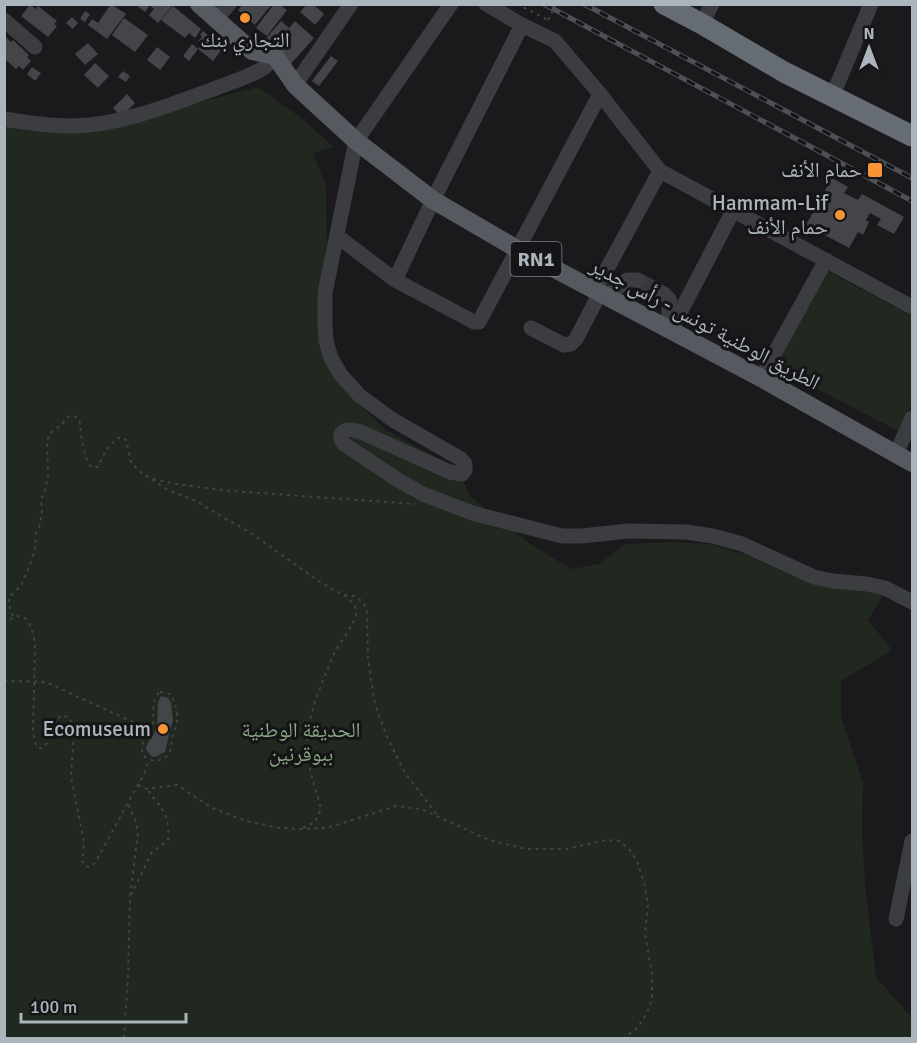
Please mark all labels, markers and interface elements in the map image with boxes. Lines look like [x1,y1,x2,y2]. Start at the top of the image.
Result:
marker: التجاري بنك [238,11,252,25]
north arrow [839,18,899,78]
text: N [863,24,875,44]
place label: التجاري بنك [200,27,290,56]
place label: حمام الأنف [781,157,862,184]
marker: حمام الأنف [866,161,884,179]
place label: Hammam-Lif حمام الأنف [712,190,829,241]
marker: Hammam-Lif حمام الأنف [833,208,847,222]
road number: RN1 [510,242,562,276]
street label: الطريق الوطنية تونس - رأس جدير [585,252,824,396]
place label: Ecomuseum [43,716,151,742]
park label: الحديقة الوطنية ببوقرنين [241,717,361,767]
marker: Ecomuseum [156,722,170,736]
scale bar [21,986,186,1024]
text: 100 m [30,996,77,1018]

